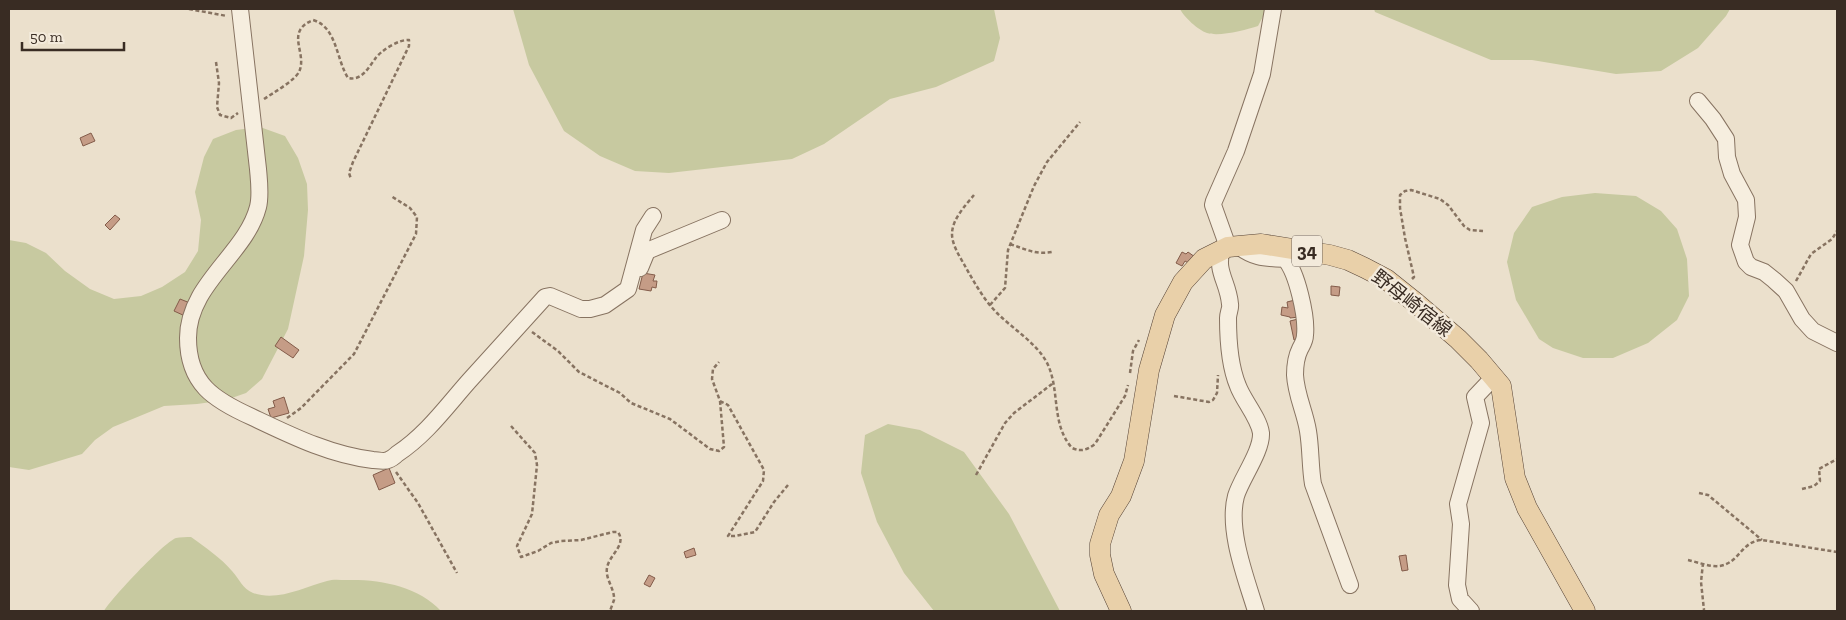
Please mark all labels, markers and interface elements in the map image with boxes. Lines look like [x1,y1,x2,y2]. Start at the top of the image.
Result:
scale bar [22,20,125,52]
text: 50 m [30,28,63,46]
road number: 34 [1292,236,1322,266]
street label: 野母崎宿線 [1367,265,1457,341]

